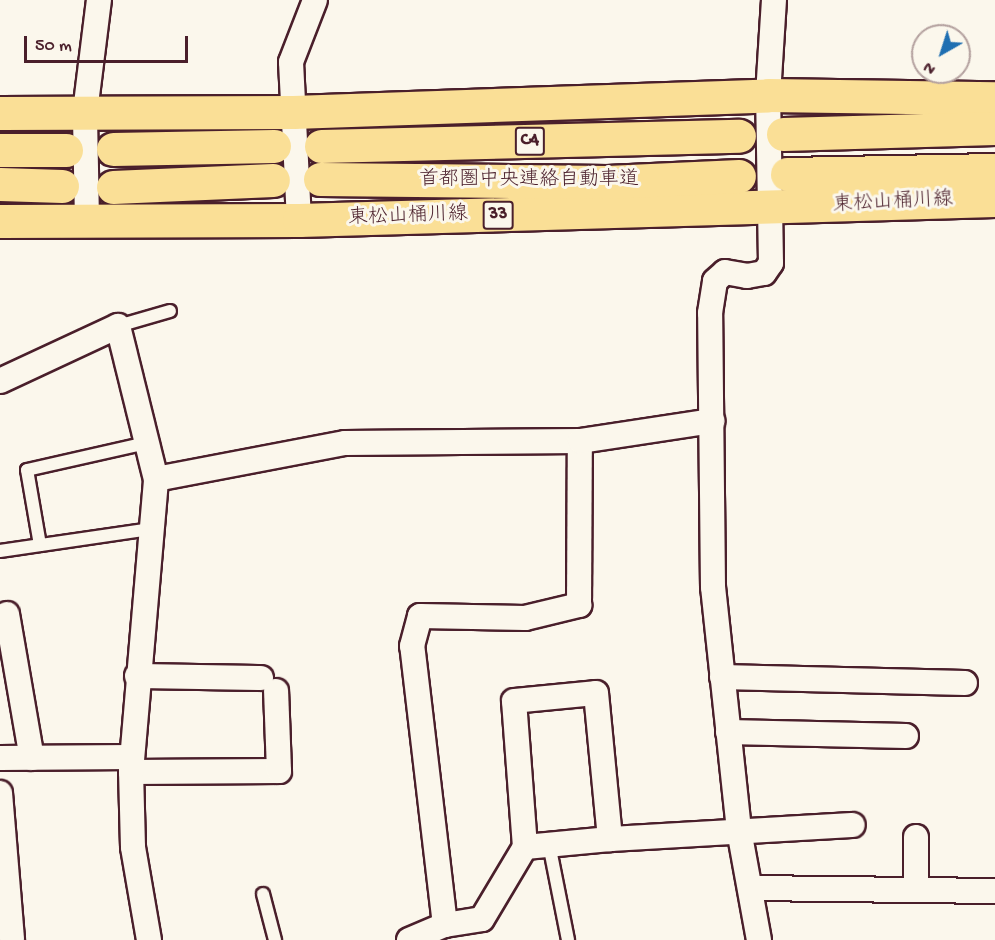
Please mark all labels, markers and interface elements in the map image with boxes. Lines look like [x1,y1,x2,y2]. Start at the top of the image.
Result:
scale bar [27,24,190,62]
north arrow [911,24,971,84]
text: 50 m [35,36,72,57]
text: N [921,56,941,77]
road number: C4 [514,126,546,156]
street label: 首都圏中央連絡自動車道 [419,168,639,192]
street label: 東松山桶川線 [832,188,954,218]
road number: 33 [482,200,514,230]
street label: 東松山桶川線 [348,203,468,231]

